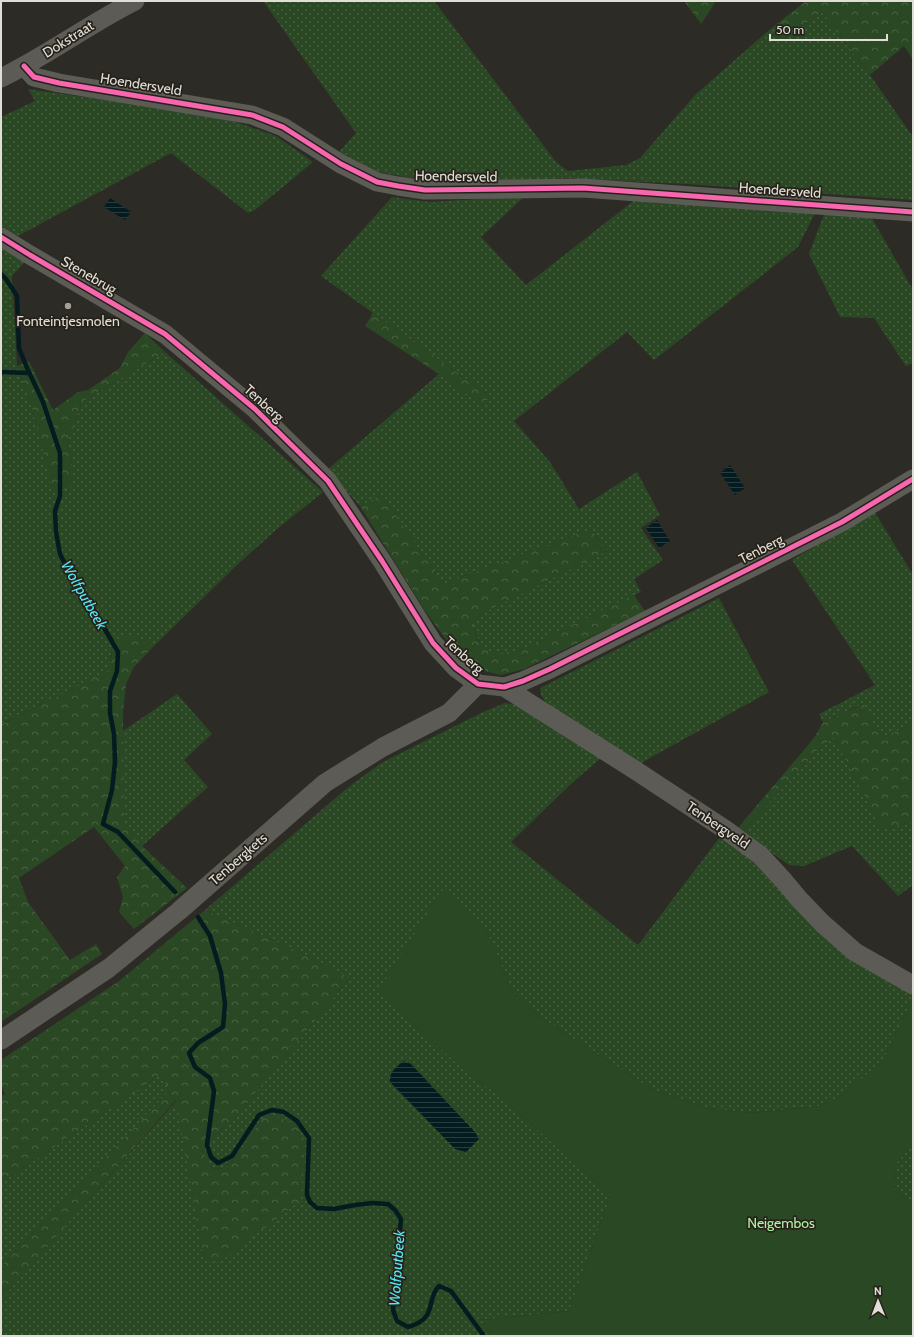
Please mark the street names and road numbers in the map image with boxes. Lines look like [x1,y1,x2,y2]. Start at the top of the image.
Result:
street label: Dokstraat [39,16,97,62]
street label: Hoendersveld [99,69,183,99]
street label: Hoendersveld [415,166,497,186]
street label: Hoendersveld [738,178,822,202]
street label: Stenebrug [58,252,121,299]
street label: Tenberg [240,380,288,426]
street label: Tenberg [736,530,787,568]
street label: Tenberg [440,632,488,678]
street label: Tenbergveld [683,797,753,853]
street label: Tenbergkets [205,829,271,889]

